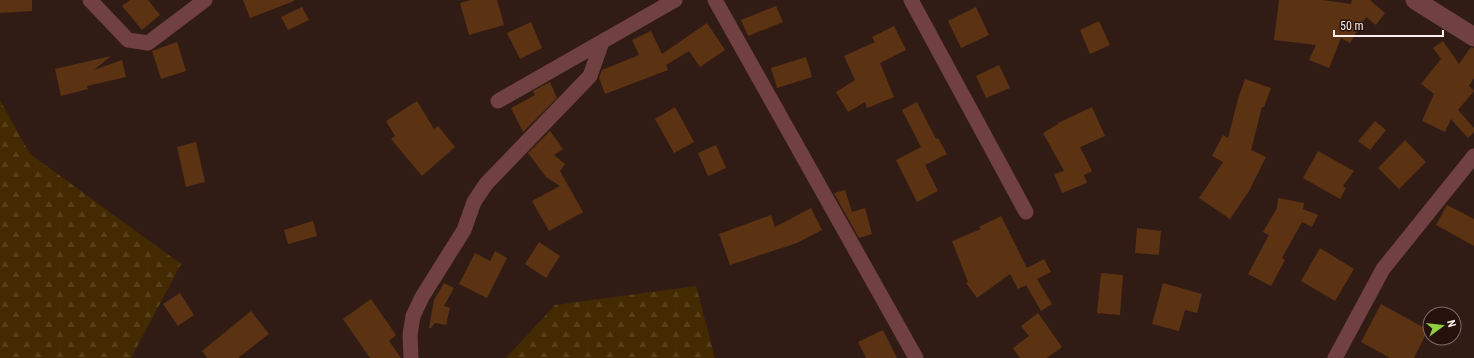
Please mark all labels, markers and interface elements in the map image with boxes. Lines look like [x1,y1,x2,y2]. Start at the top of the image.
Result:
scale bar [1334,12,1443,38]
text: 50 m [1340,19,1364,33]
north arrow [1422,306,1462,346]
text: N [1444,319,1458,329]

